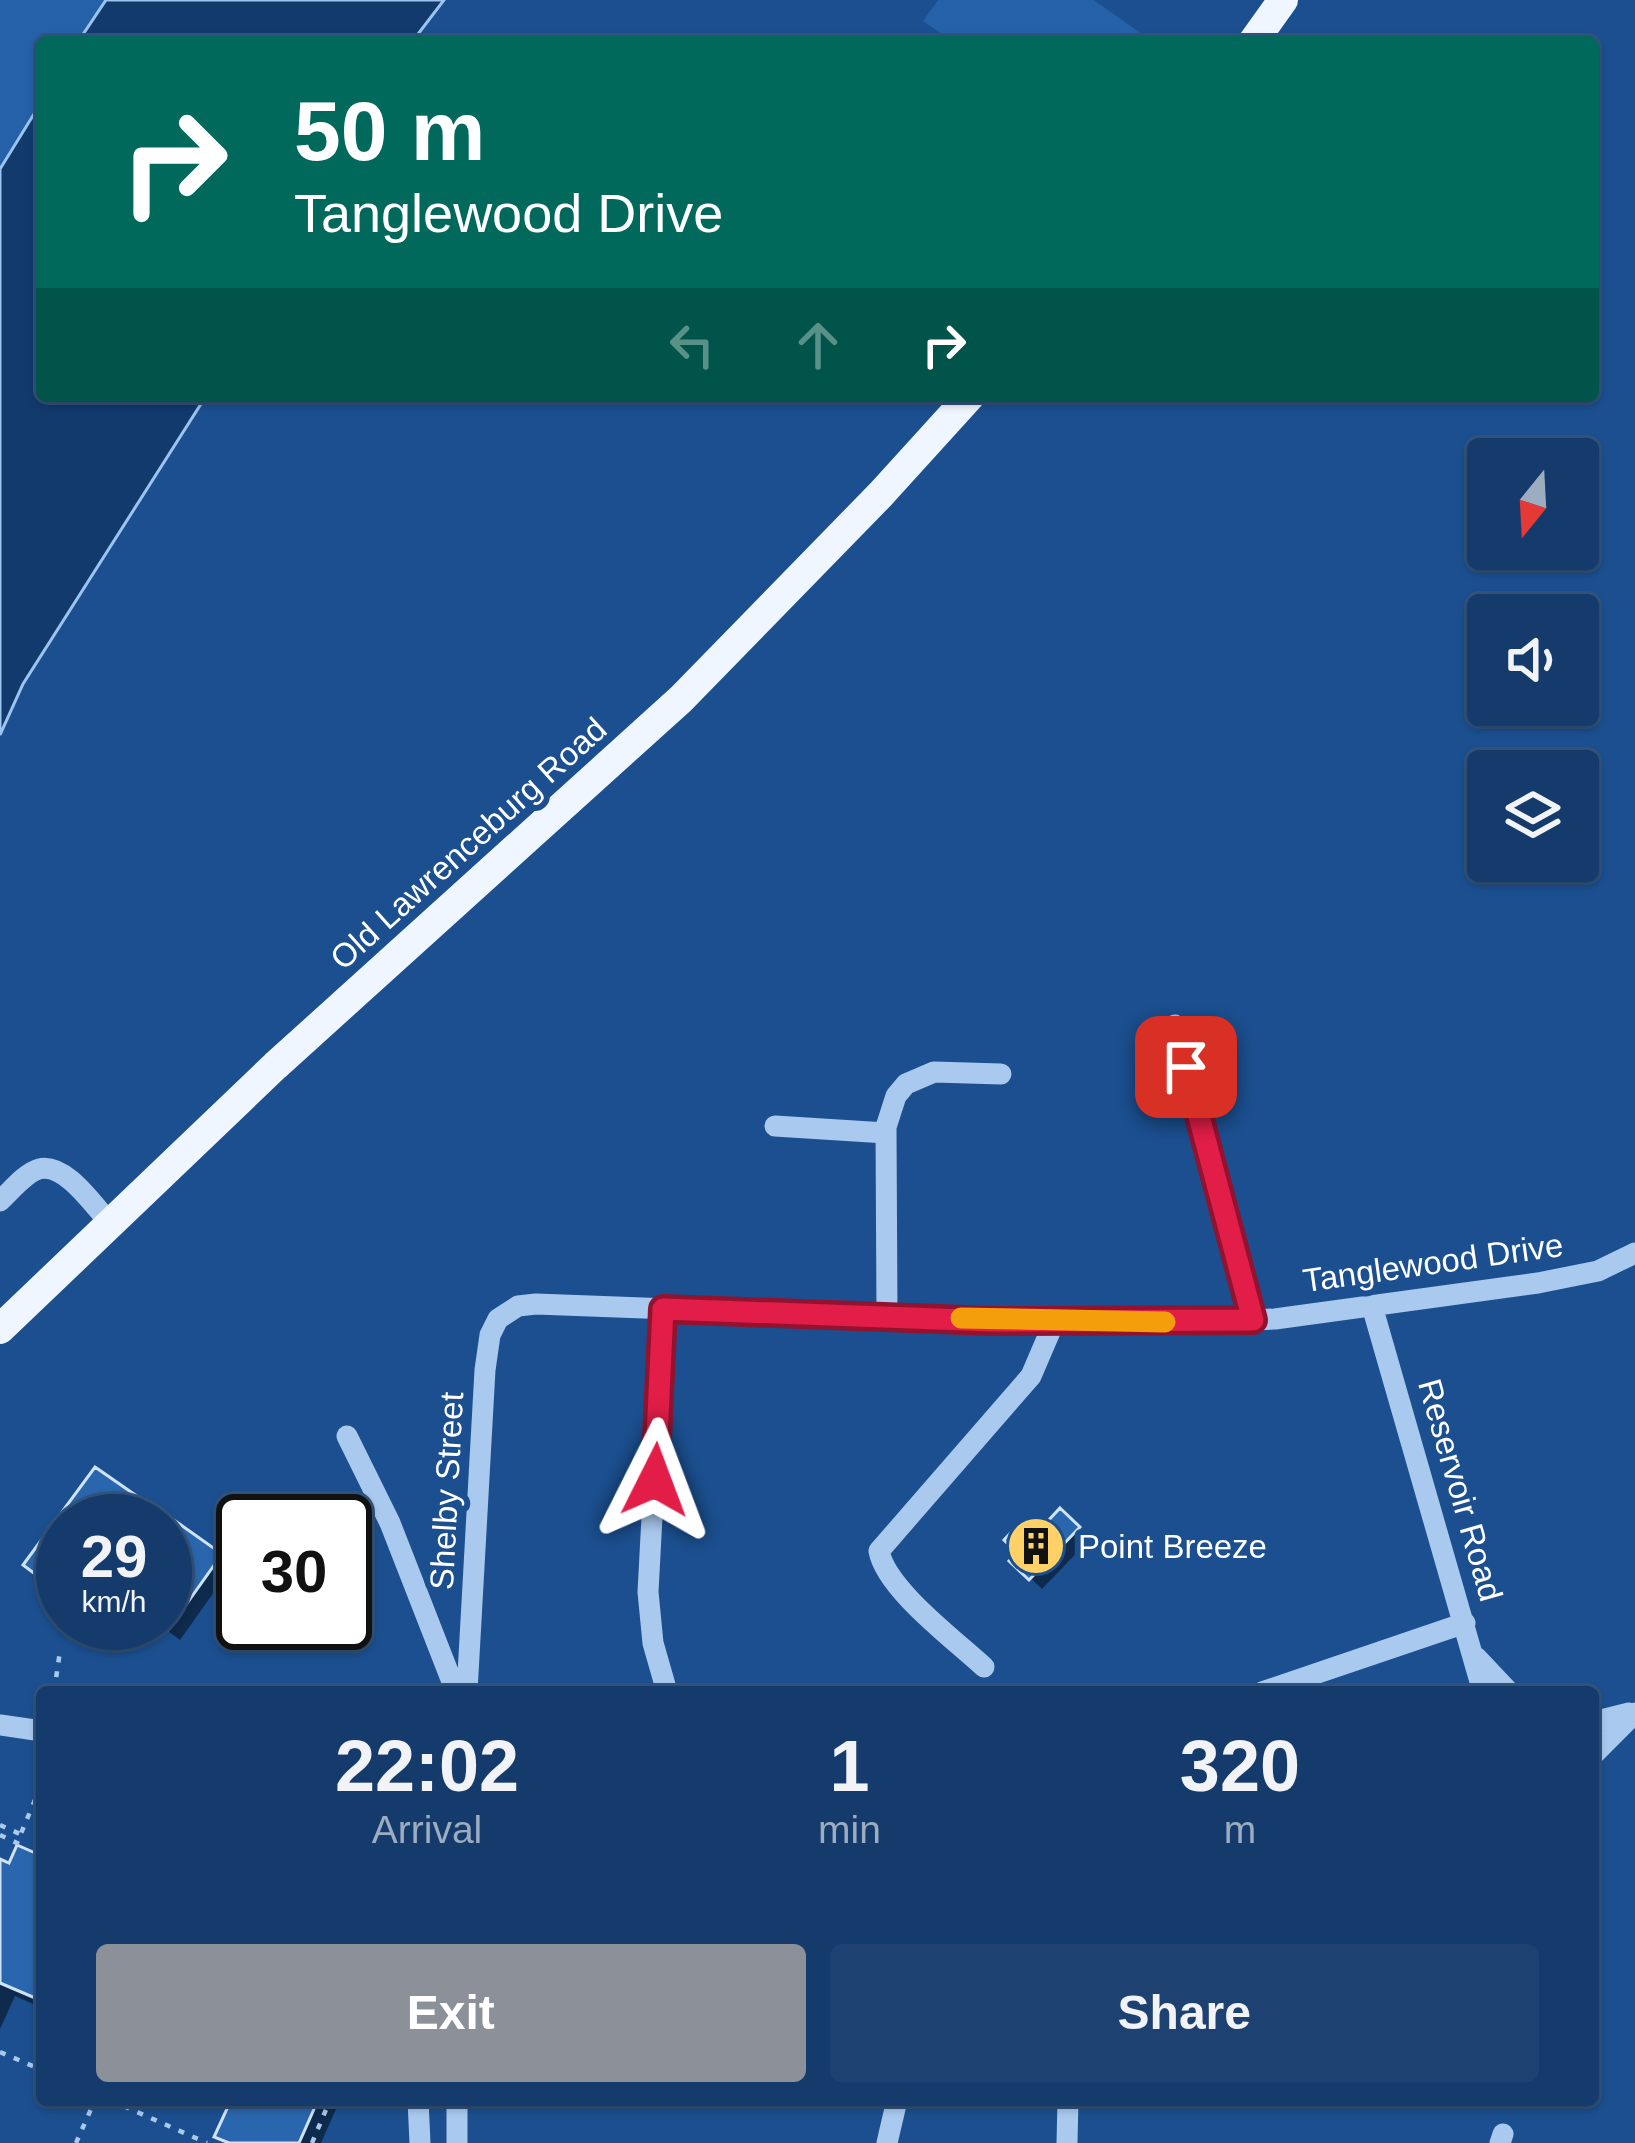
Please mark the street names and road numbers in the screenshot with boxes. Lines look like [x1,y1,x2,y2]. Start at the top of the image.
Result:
street label: Old Lawrenceburg Road [323,710,614,977]
street label: Tanglewood Drive [1301,1226,1566,1299]
street label: Reservoir Road [1411,1375,1510,1605]
street label: Shelby Street [423,1391,470,1591]

